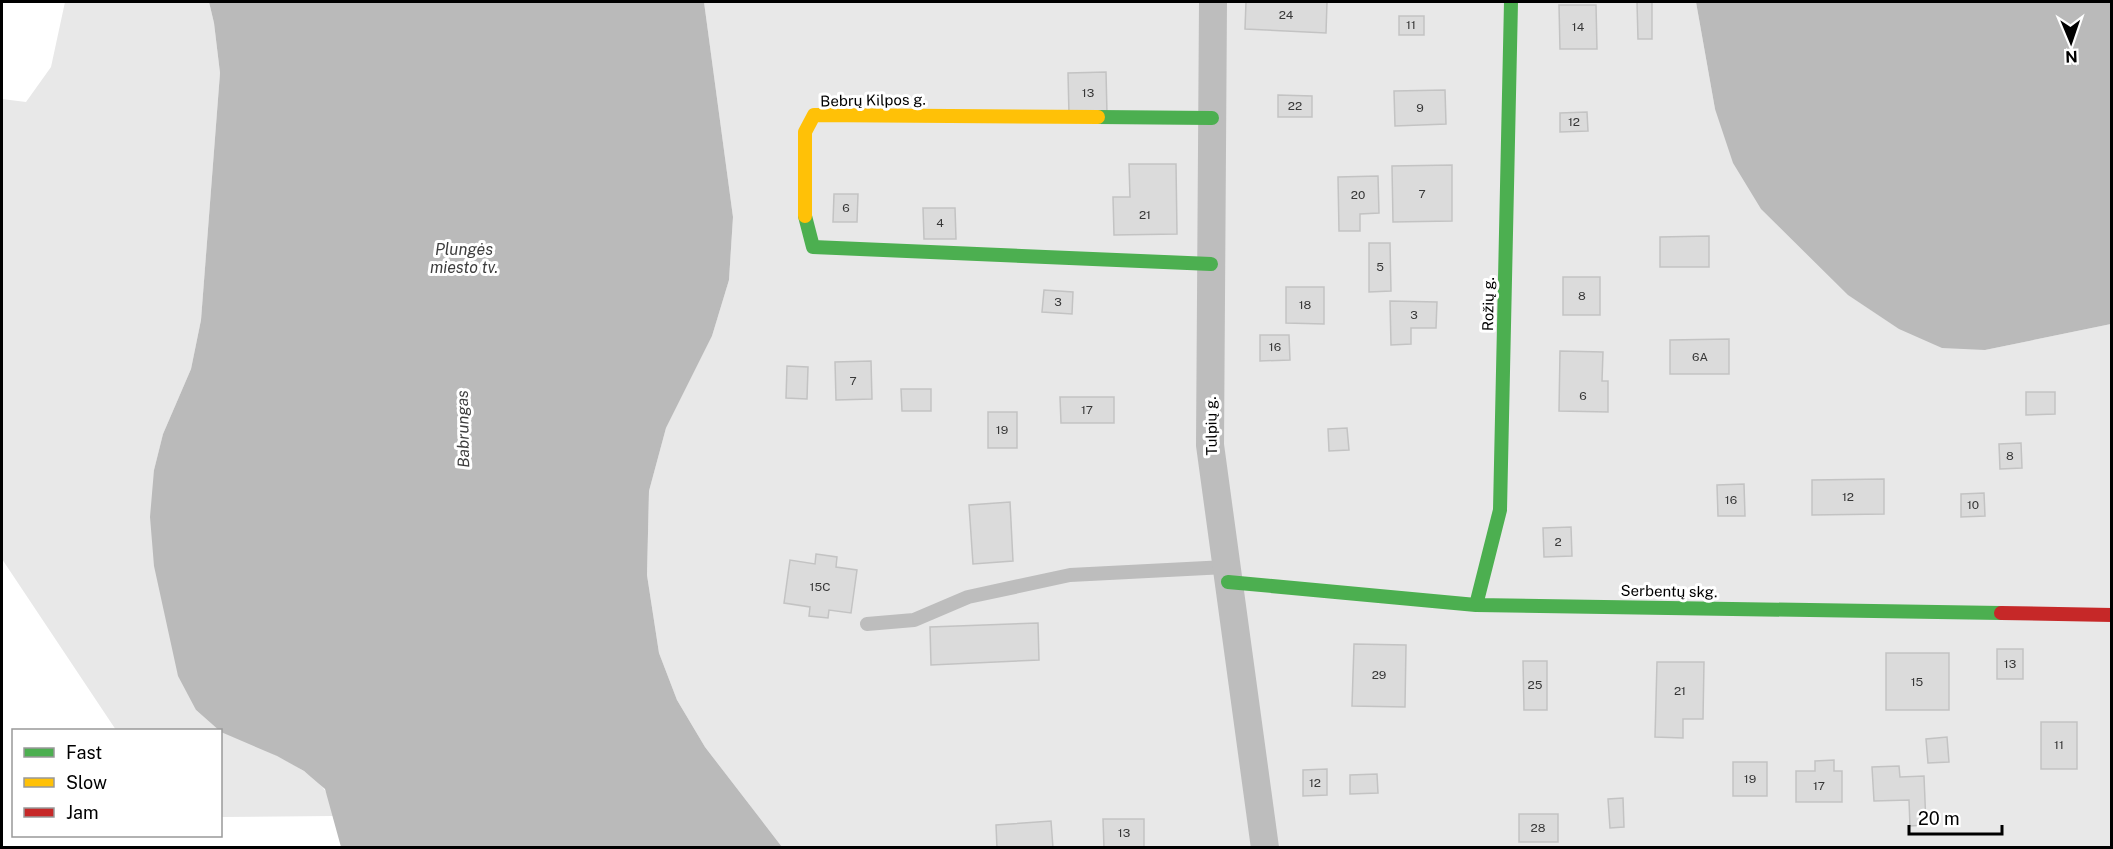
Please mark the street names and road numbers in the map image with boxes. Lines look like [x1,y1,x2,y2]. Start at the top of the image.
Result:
street label: Bebrų Kilpos g. [820,91,926,109]
street label: Rožių g. [1479,277,1497,331]
street label: Tulpių g. [1202,396,1220,456]
street label: Serbentų skg. [1620,582,1718,600]

